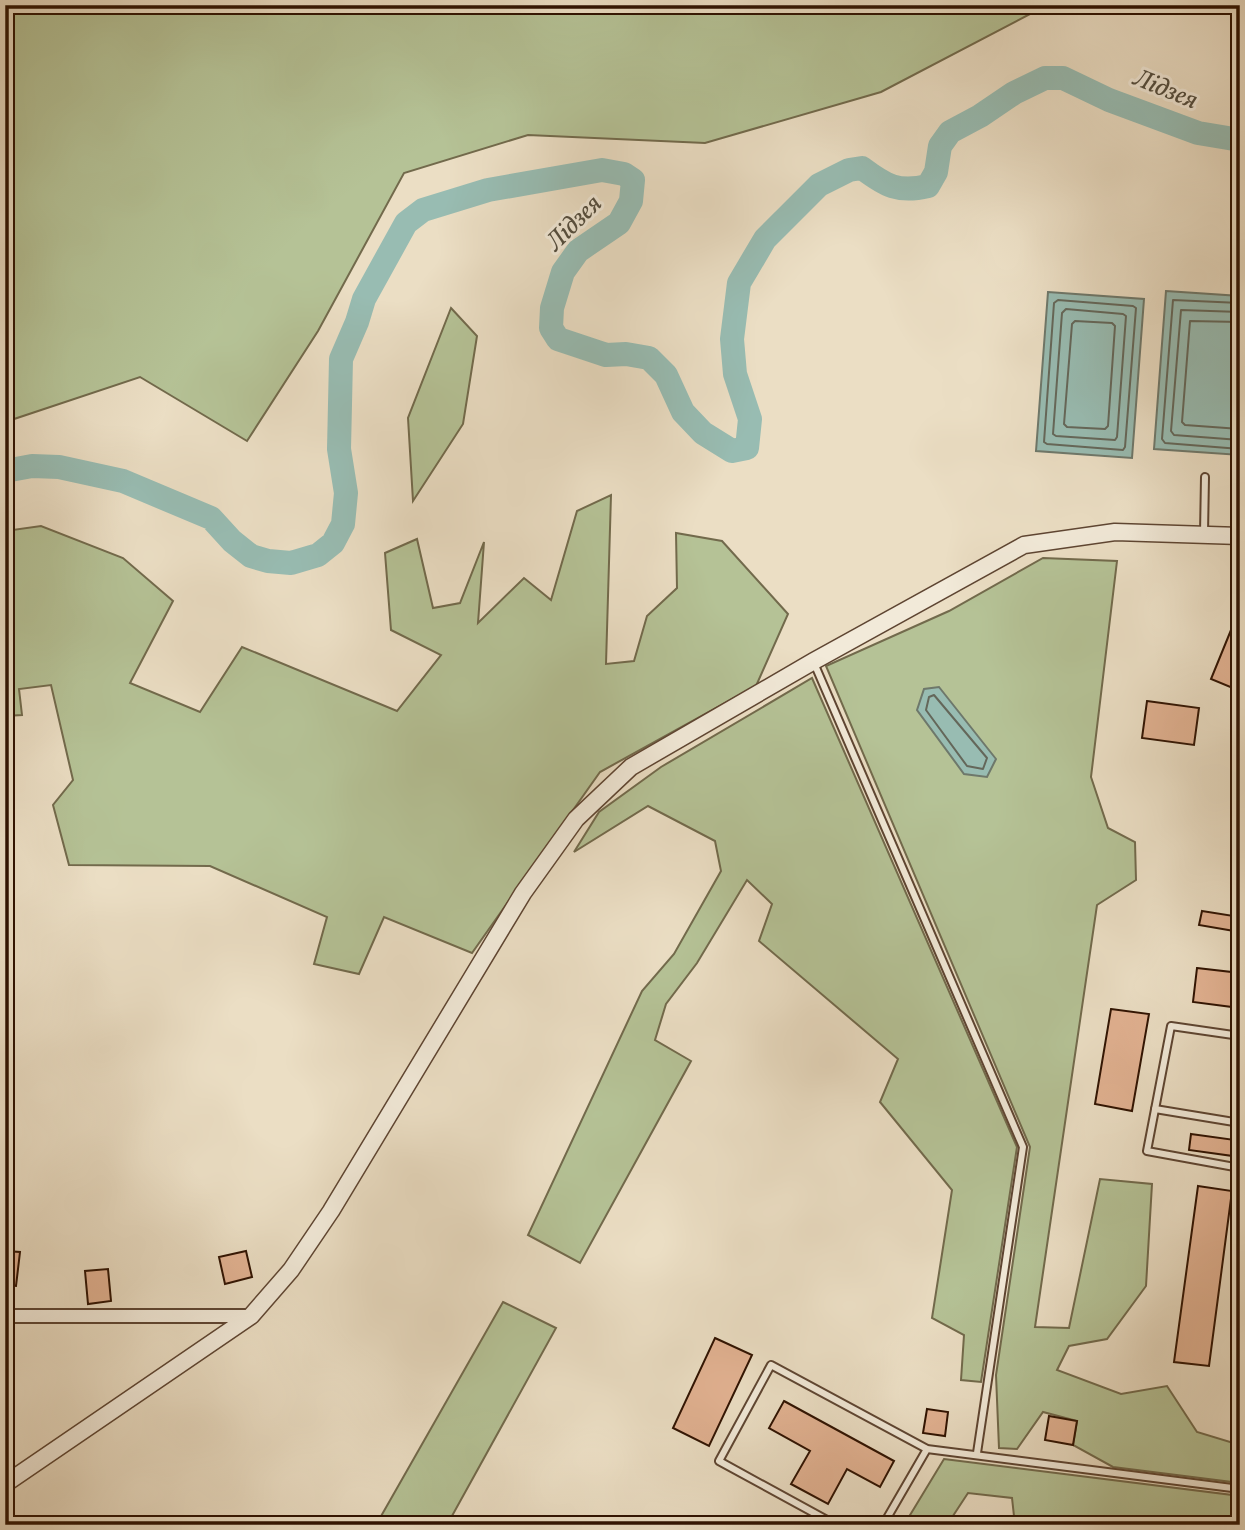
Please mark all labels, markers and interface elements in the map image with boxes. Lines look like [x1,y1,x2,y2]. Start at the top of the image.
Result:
water label: Лідзея [1127,60,1203,119]
water label: Лідзея [537,187,611,260]

